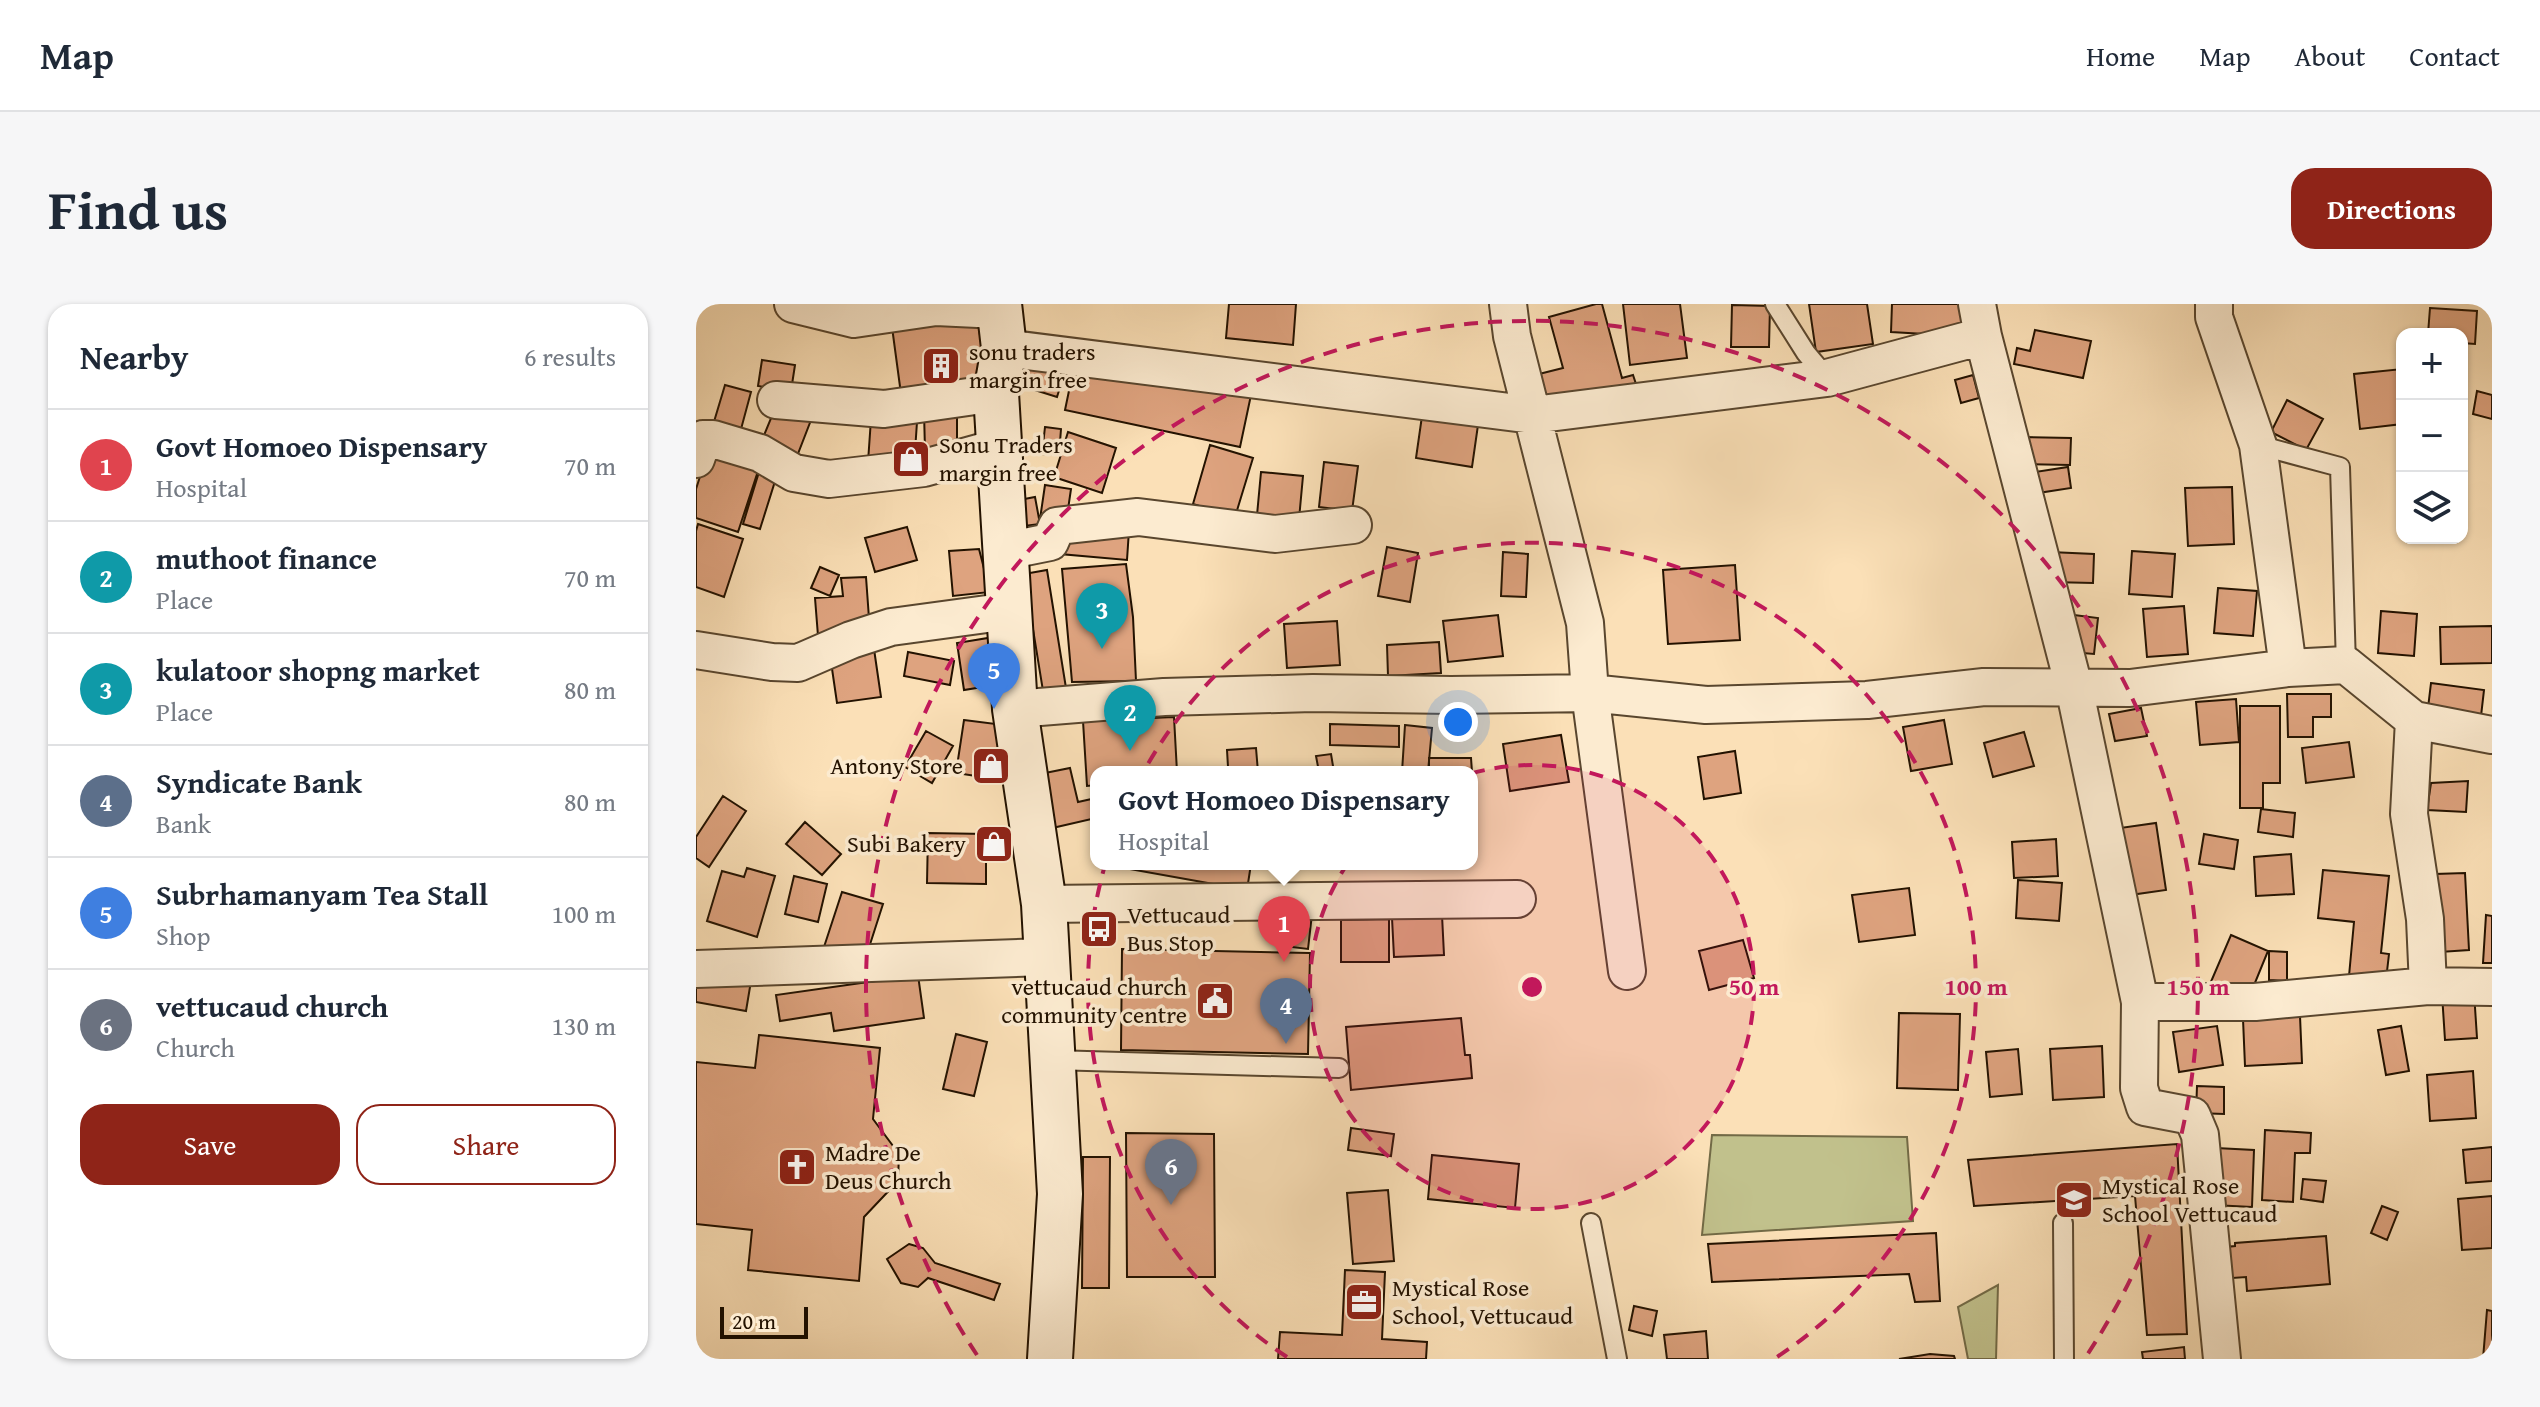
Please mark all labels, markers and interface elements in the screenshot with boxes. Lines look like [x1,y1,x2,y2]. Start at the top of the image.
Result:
text: Map [40,27,114,83]
text: Home [2086,35,2155,76]
text: Map [2199,35,2251,76]
text: About [2295,35,2365,76]
text: Contact [2409,35,2500,76]
text: Find us [48,167,228,250]
button: Directions [2291,168,2492,249]
map controls [2396,328,2468,544]
button: + [2396,328,2468,400]
text: Nearby [80,332,189,381]
place label: sonu traders margin free [969,334,1095,397]
text: 6 results [524,337,616,376]
building icon: sonu traders margin free [920,345,962,387]
button: − [2396,400,2468,472]
text: Govt Homoeo Dispensary [156,424,487,468]
place label: Sonu Traders margin free [939,427,1073,490]
shop icon: Sonu Traders margin free [890,438,932,480]
text: 1 [99,446,113,485]
text: 70 m [564,446,616,485]
text: Hospital [156,468,247,507]
button: layers [2396,472,2468,544]
text: muthoot finance [156,536,377,580]
text: 2 [99,558,113,597]
text: 70 m [564,558,616,597]
text: Place [156,580,213,619]
pin: 3 [1076,583,1128,649]
pin: 5 [968,643,1020,709]
text: kulatoor shopng market [156,648,480,692]
text: 3 [99,670,113,709]
text: 80 m [564,670,616,709]
pin: 2 [1104,685,1156,751]
text: Place [156,692,213,731]
your location [1438,702,1478,742]
shop icon: Antony Store [970,745,1012,787]
place label: Antony Store [830,748,963,783]
text: Syndicate Bank [156,760,362,804]
popup [1090,766,1478,870]
text: Govt Homoeo Dispensary [1118,777,1450,821]
text: 4 [99,782,113,821]
text: 80 m [564,782,616,821]
text: Bank [156,804,211,843]
text: Hospital [1118,821,1209,860]
shop icon: Subi Bakery [973,823,1015,865]
place label: Subi Bakery [847,826,966,861]
text: Subrhamanyam Tea Stall [156,872,488,916]
text: 5 [99,894,113,933]
text: 100 m [551,894,616,933]
pin: 1 [1258,896,1310,962]
place label: Vettucaud Bus Stop [1127,897,1230,960]
bus stop icon: Vettucaud Bus Stop [1078,908,1120,950]
text: Shop [156,916,211,955]
place label: vettucaud church community centre [1001,969,1188,1032]
text: 50 m [1729,969,1780,1004]
text: 100 m [1944,969,2008,1004]
text: 150 m [2166,969,2230,1004]
centre of rings [1518,973,1546,1001]
pin: 4 [1260,978,1312,1044]
public building icon: vettucaud church community centre [1194,980,1236,1022]
text: vettucaud church [156,984,388,1028]
text: 6 [99,1006,113,1045]
text: 130 m [551,1006,616,1045]
text: Church [156,1028,235,1067]
button: Save [80,1104,340,1185]
button: Share [356,1104,616,1185]
place label: Madre De Deus Church [825,1135,952,1198]
pin: 6 [1145,1139,1197,1205]
church icon: Madre De Deus Church [776,1146,818,1188]
place label: Mystical Rose School Vettucaud [2102,1168,2277,1231]
school or university icon: Mystical Rose School Vettucaud [2053,1179,2095,1221]
place label: Mystical Rose School, Vettucaud [1392,1270,1573,1333]
office icon: Mystical Rose School, Vettucaud [1343,1281,1385,1323]
scale bar [720,1303,808,1339]
text: 20 m [732,1305,776,1337]

